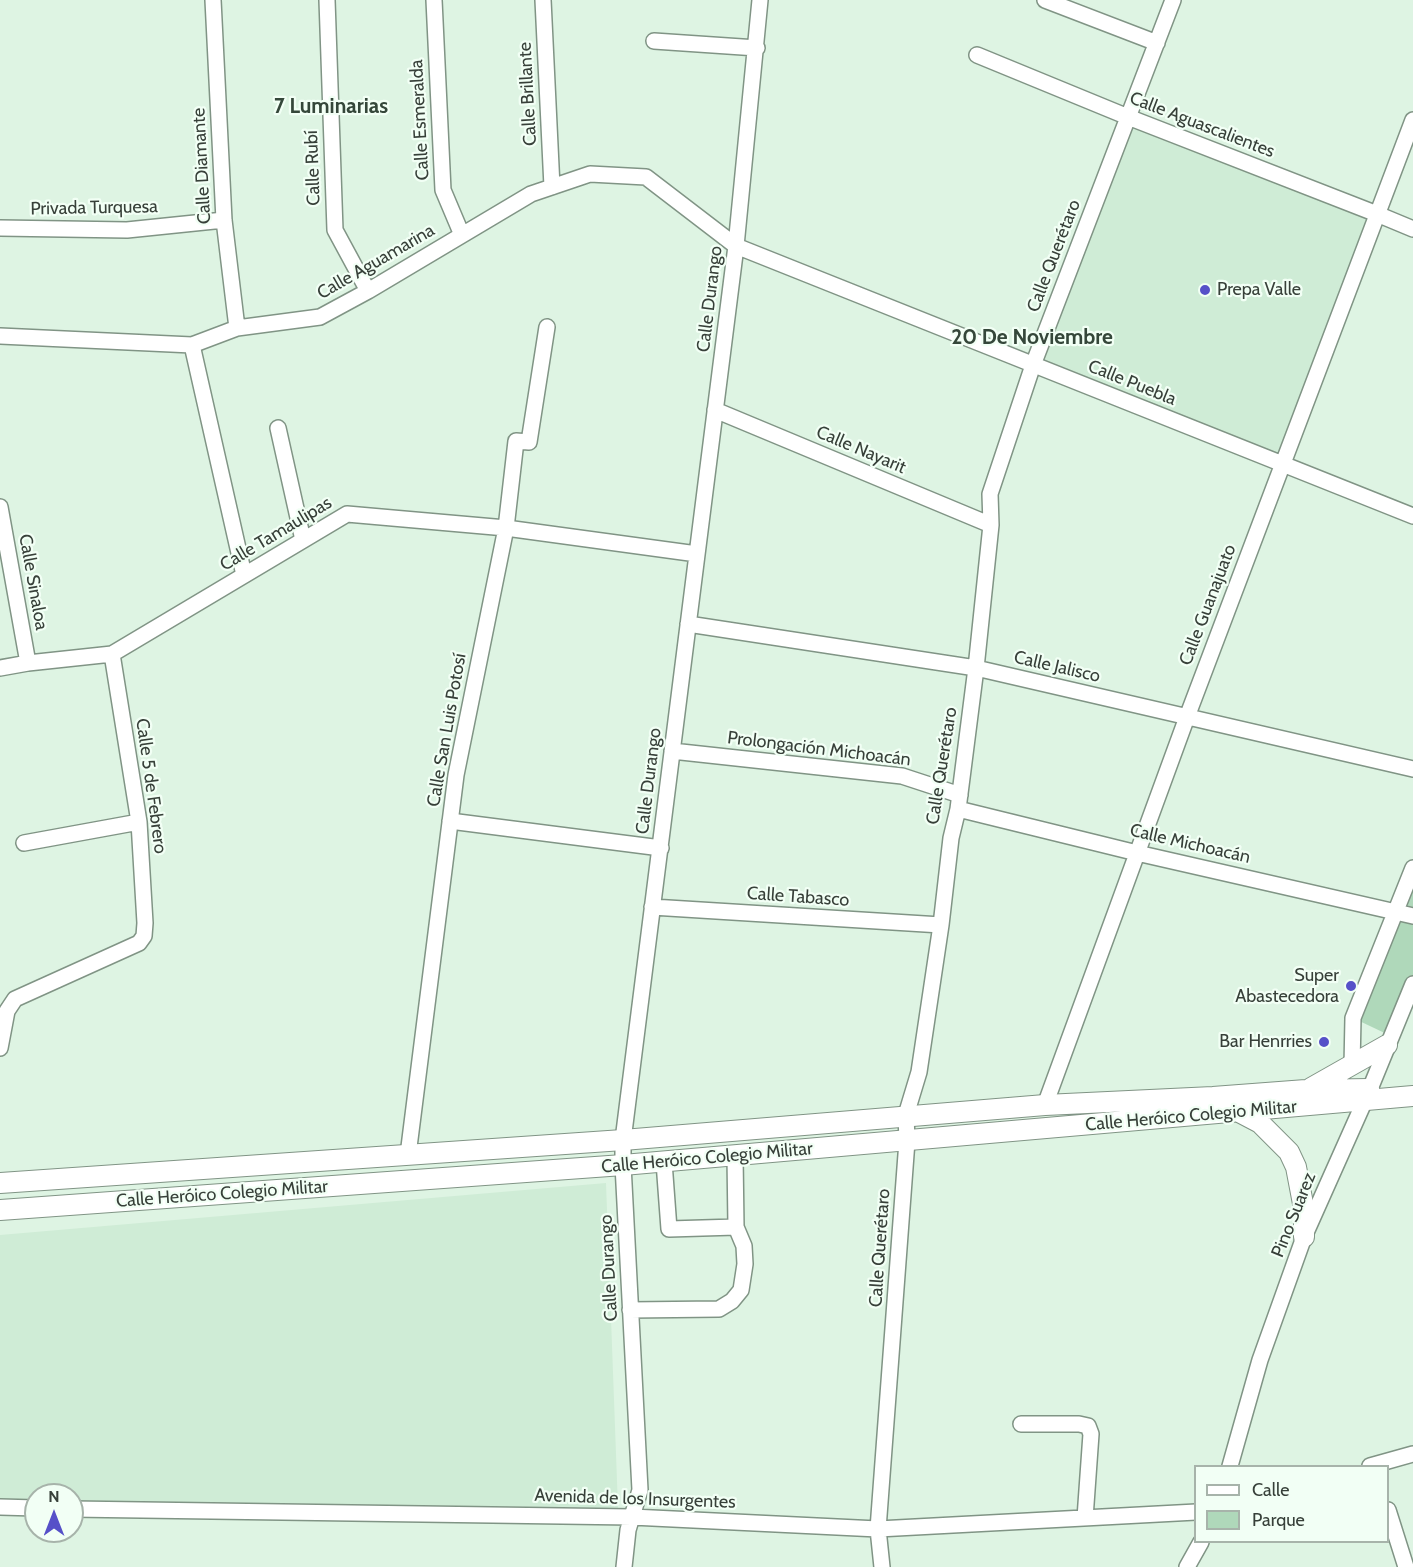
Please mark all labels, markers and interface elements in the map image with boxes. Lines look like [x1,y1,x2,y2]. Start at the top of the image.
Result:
street label: Calle Brillante [514,42,542,146]
street label: Calle Esmeralda [406,59,434,181]
street label: Calle Aguascalientes [1126,87,1278,163]
district label: 7 Luminarias [274,94,388,120]
street label: Calle Diamante [188,107,216,225]
street label: Calle Rubí [301,130,325,206]
street label: Privada Turquesa [30,196,158,220]
street label: Calle Querétaro [1023,197,1085,315]
street label: Calle Aguamarina [313,220,439,304]
street label: Calle Durango [693,245,727,353]
place label: Prepa Valle [1217,279,1301,301]
marker: Prepa Valle [1198,283,1212,297]
district label: 20 De Noviembre [951,325,1113,351]
street label: Calle Puebla [1085,356,1179,410]
street label: Calle Nayarit [813,421,909,479]
street label: Calle Tamaulipas [216,492,336,576]
street label: Calle Sinaloa [14,532,52,632]
street label: Calle Guanajuato [1175,541,1241,669]
street label: Calle Jalisco [1012,647,1102,687]
street label: Calle San Luis Potosí [423,652,471,808]
street label: Calle Querétaro [922,706,962,826]
street label: Calle 5 de Febrero [131,717,171,855]
street label: Calle Durango [632,727,666,835]
street label: Prolongación Michoacán [726,727,912,771]
street label: Calle Michoacán [1128,820,1252,868]
street label: Calle Tabasco [746,883,850,911]
place label: Super Abastecedora [1235,965,1339,1008]
marker: Super Abastecedora [1344,979,1358,993]
place label: Bar Henrries [1219,1031,1312,1053]
marker: Bar Henrries [1317,1035,1331,1049]
street label: Calle Heróico Colegio Militar [1084,1096,1298,1136]
street label: Calle Heróico Colegio Militar [600,1138,814,1178]
street label: Pino Suarez [1267,1169,1321,1261]
street label: Calle Heróico Colegio Militar [115,1176,329,1212]
street label: Calle Querétaro [865,1188,895,1308]
street label: Calle Durango [595,1214,623,1322]
legend [1194,1465,1389,1543]
text: Calle [1252,1479,1289,1501]
north arrow [24,1483,84,1543]
street label: Avenida de los Insurgentes [534,1485,736,1513]
text: N [48,1487,60,1506]
text: Parque [1252,1509,1305,1531]

